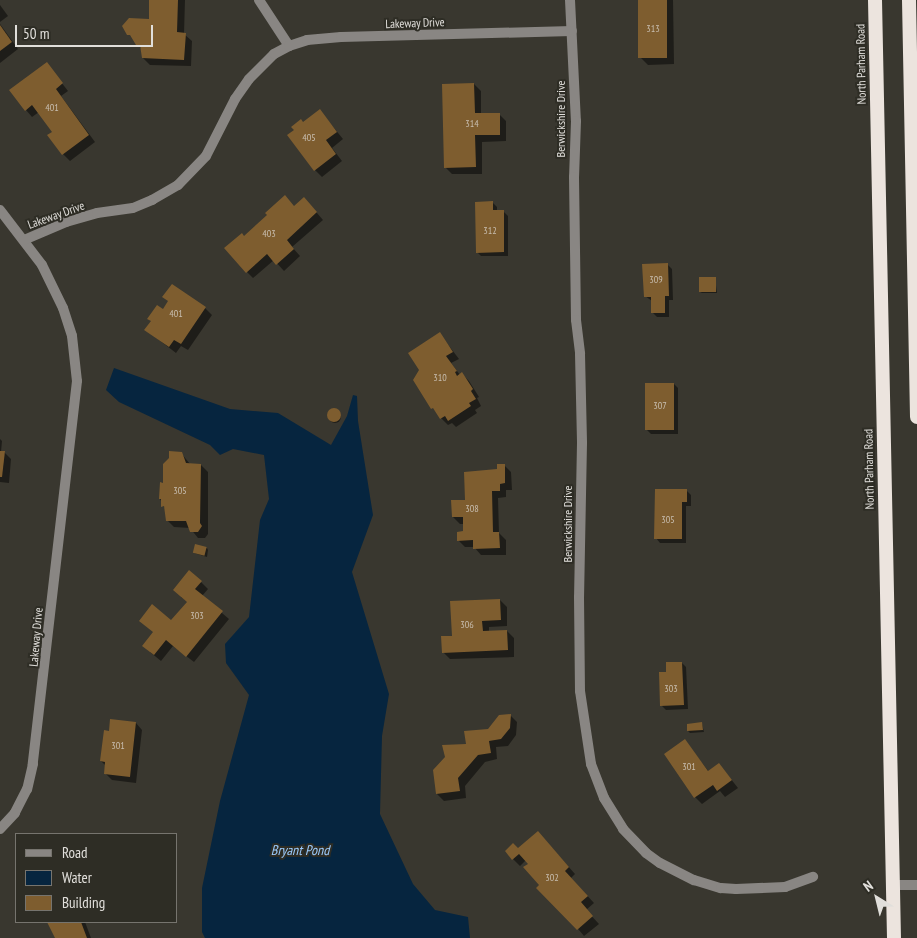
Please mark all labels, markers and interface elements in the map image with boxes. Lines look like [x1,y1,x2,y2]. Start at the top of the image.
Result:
scale bar [18,15,155,47]
street label: Lakeway Drive [385,15,445,31]
house number: 313 [646,23,660,35]
text: 50 m [23,24,49,43]
street label: North Parham Road [853,24,869,104]
street label: Berwickshire Drive [554,80,568,158]
house number: 401 [45,102,59,114]
house number: 314 [465,118,479,130]
house number: 405 [302,132,316,144]
street label: Lakeway Drive [25,198,87,232]
house number: 312 [483,225,497,237]
house number: 403 [262,228,276,240]
house number: 309 [649,274,663,286]
house number: 401 [169,308,183,320]
house number: 310 [433,372,447,384]
house number: 307 [653,400,667,412]
street label: North Parham Road [861,429,877,509]
house number: 305 [173,485,187,497]
street label: Berwickshire Drive [561,485,575,563]
house number: 308 [465,503,479,515]
house number: 305 [661,514,675,526]
street label: Lakeway Drive [26,607,46,667]
house number: 303 [190,610,204,622]
house number: 306 [460,619,474,631]
house number: 303 [664,683,678,695]
house number: 301 [111,740,125,752]
house number: 301 [682,761,696,773]
legend [15,833,178,923]
water label: Bryant Pond [271,842,329,858]
text: Road [62,843,88,862]
text: Water [62,868,92,887]
house number: 302 [545,872,559,884]
north arrow [852,873,902,923]
text: N [860,876,877,895]
text: Building [62,893,105,912]

